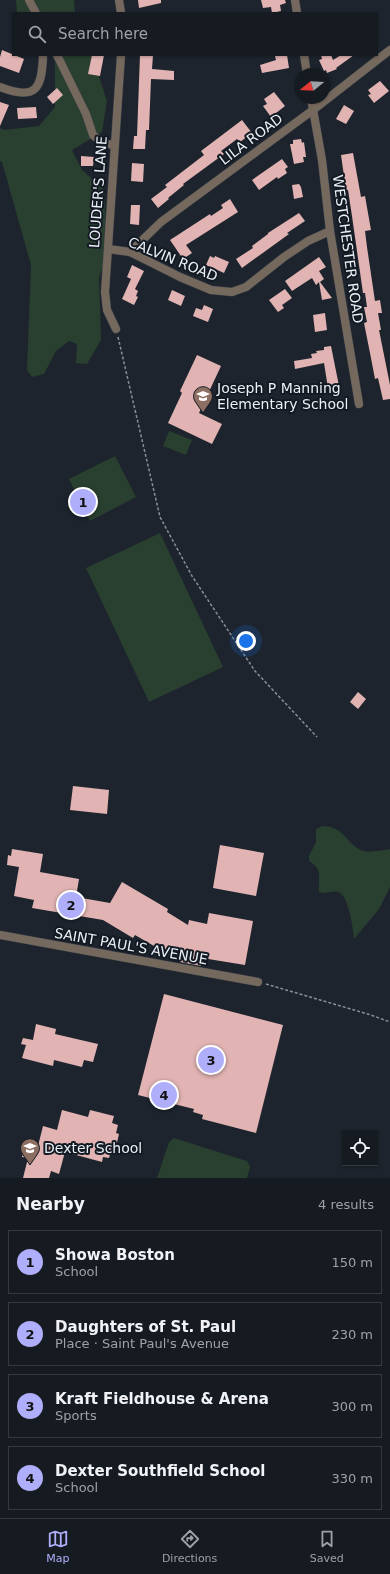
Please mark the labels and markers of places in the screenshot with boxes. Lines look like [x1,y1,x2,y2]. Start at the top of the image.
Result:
place label: Joseph P Manning Elementary School [216,380,349,412]
school or university icon: Joseph P Manning Elementary School [192,385,214,413]
pin: 1 [70,487,96,517]
pin: 2 [58,890,84,920]
pin: 3 [198,1045,224,1075]
pin: 4 [151,1080,177,1110]
school or university icon: Dexter School [19,1137,41,1165]
place label: Dexter School [44,1140,142,1156]

